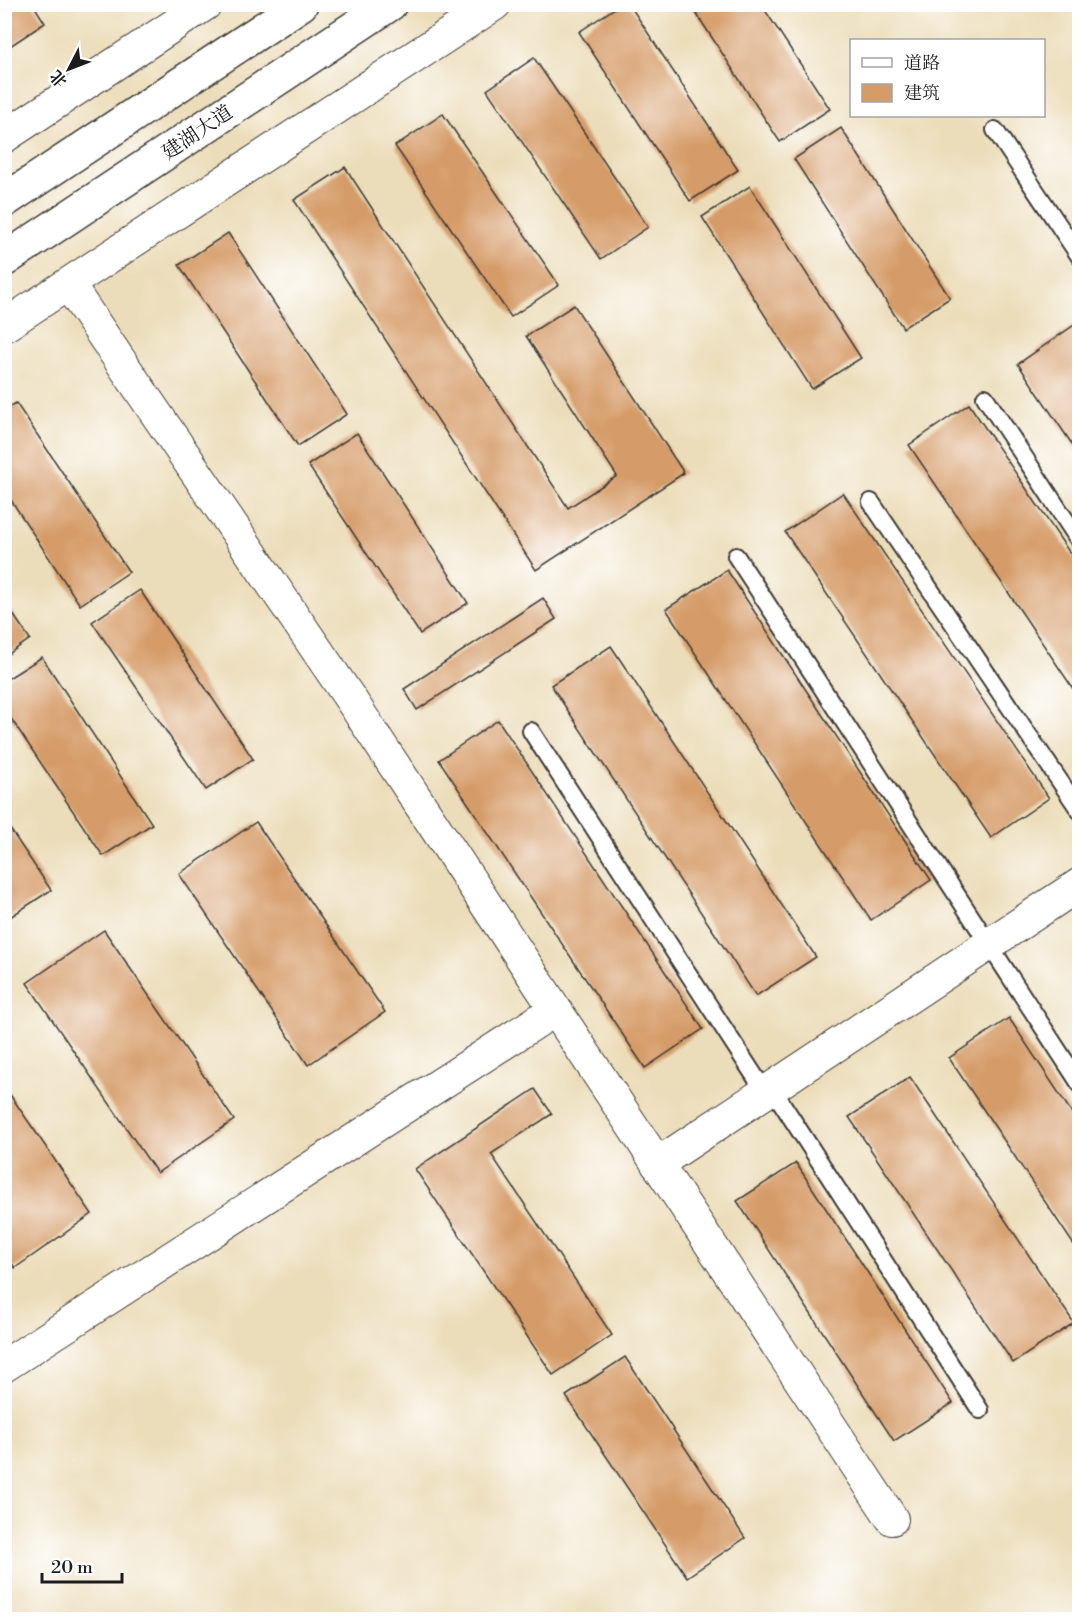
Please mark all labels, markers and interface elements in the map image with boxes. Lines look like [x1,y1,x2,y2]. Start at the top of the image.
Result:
north arrow [39,39,99,99]
legend [850,39,1045,117]
text: 道路 [904,52,940,75]
text: 北 [46,66,71,91]
text: 建筑 [904,82,940,105]
street label: 建湖大道 [158,101,238,166]
scale bar [42,1546,122,1584]
text: 20 m [51,1556,93,1579]

